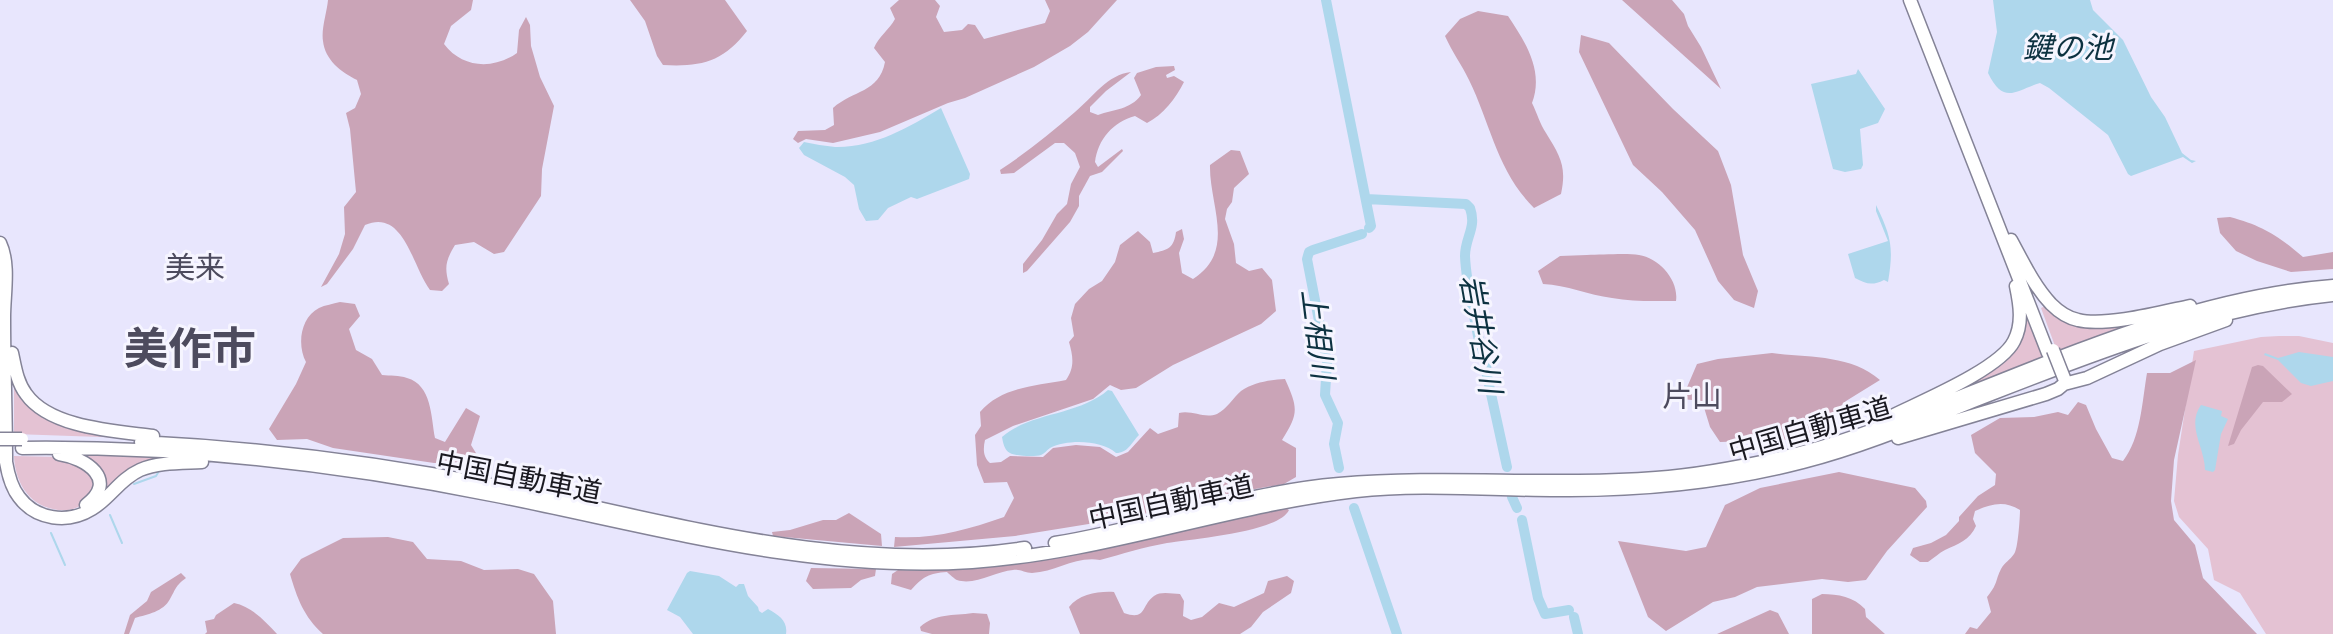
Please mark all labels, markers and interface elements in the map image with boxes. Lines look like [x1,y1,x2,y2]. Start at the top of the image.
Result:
water label: 鍵の池 [2023,29,2116,66]
district label: 美来 [165,249,225,286]
water label: 岩井谷川 [1452,272,1510,399]
water label: 上相川 [1294,287,1342,384]
district label: 美作市 [124,321,256,375]
district label: 片山 [1662,378,1722,415]
street label: 中国自動車道 [1725,390,1895,468]
street label: 中国自動車道 [433,444,605,510]
street label: 中国自動車道 [1085,468,1257,536]

